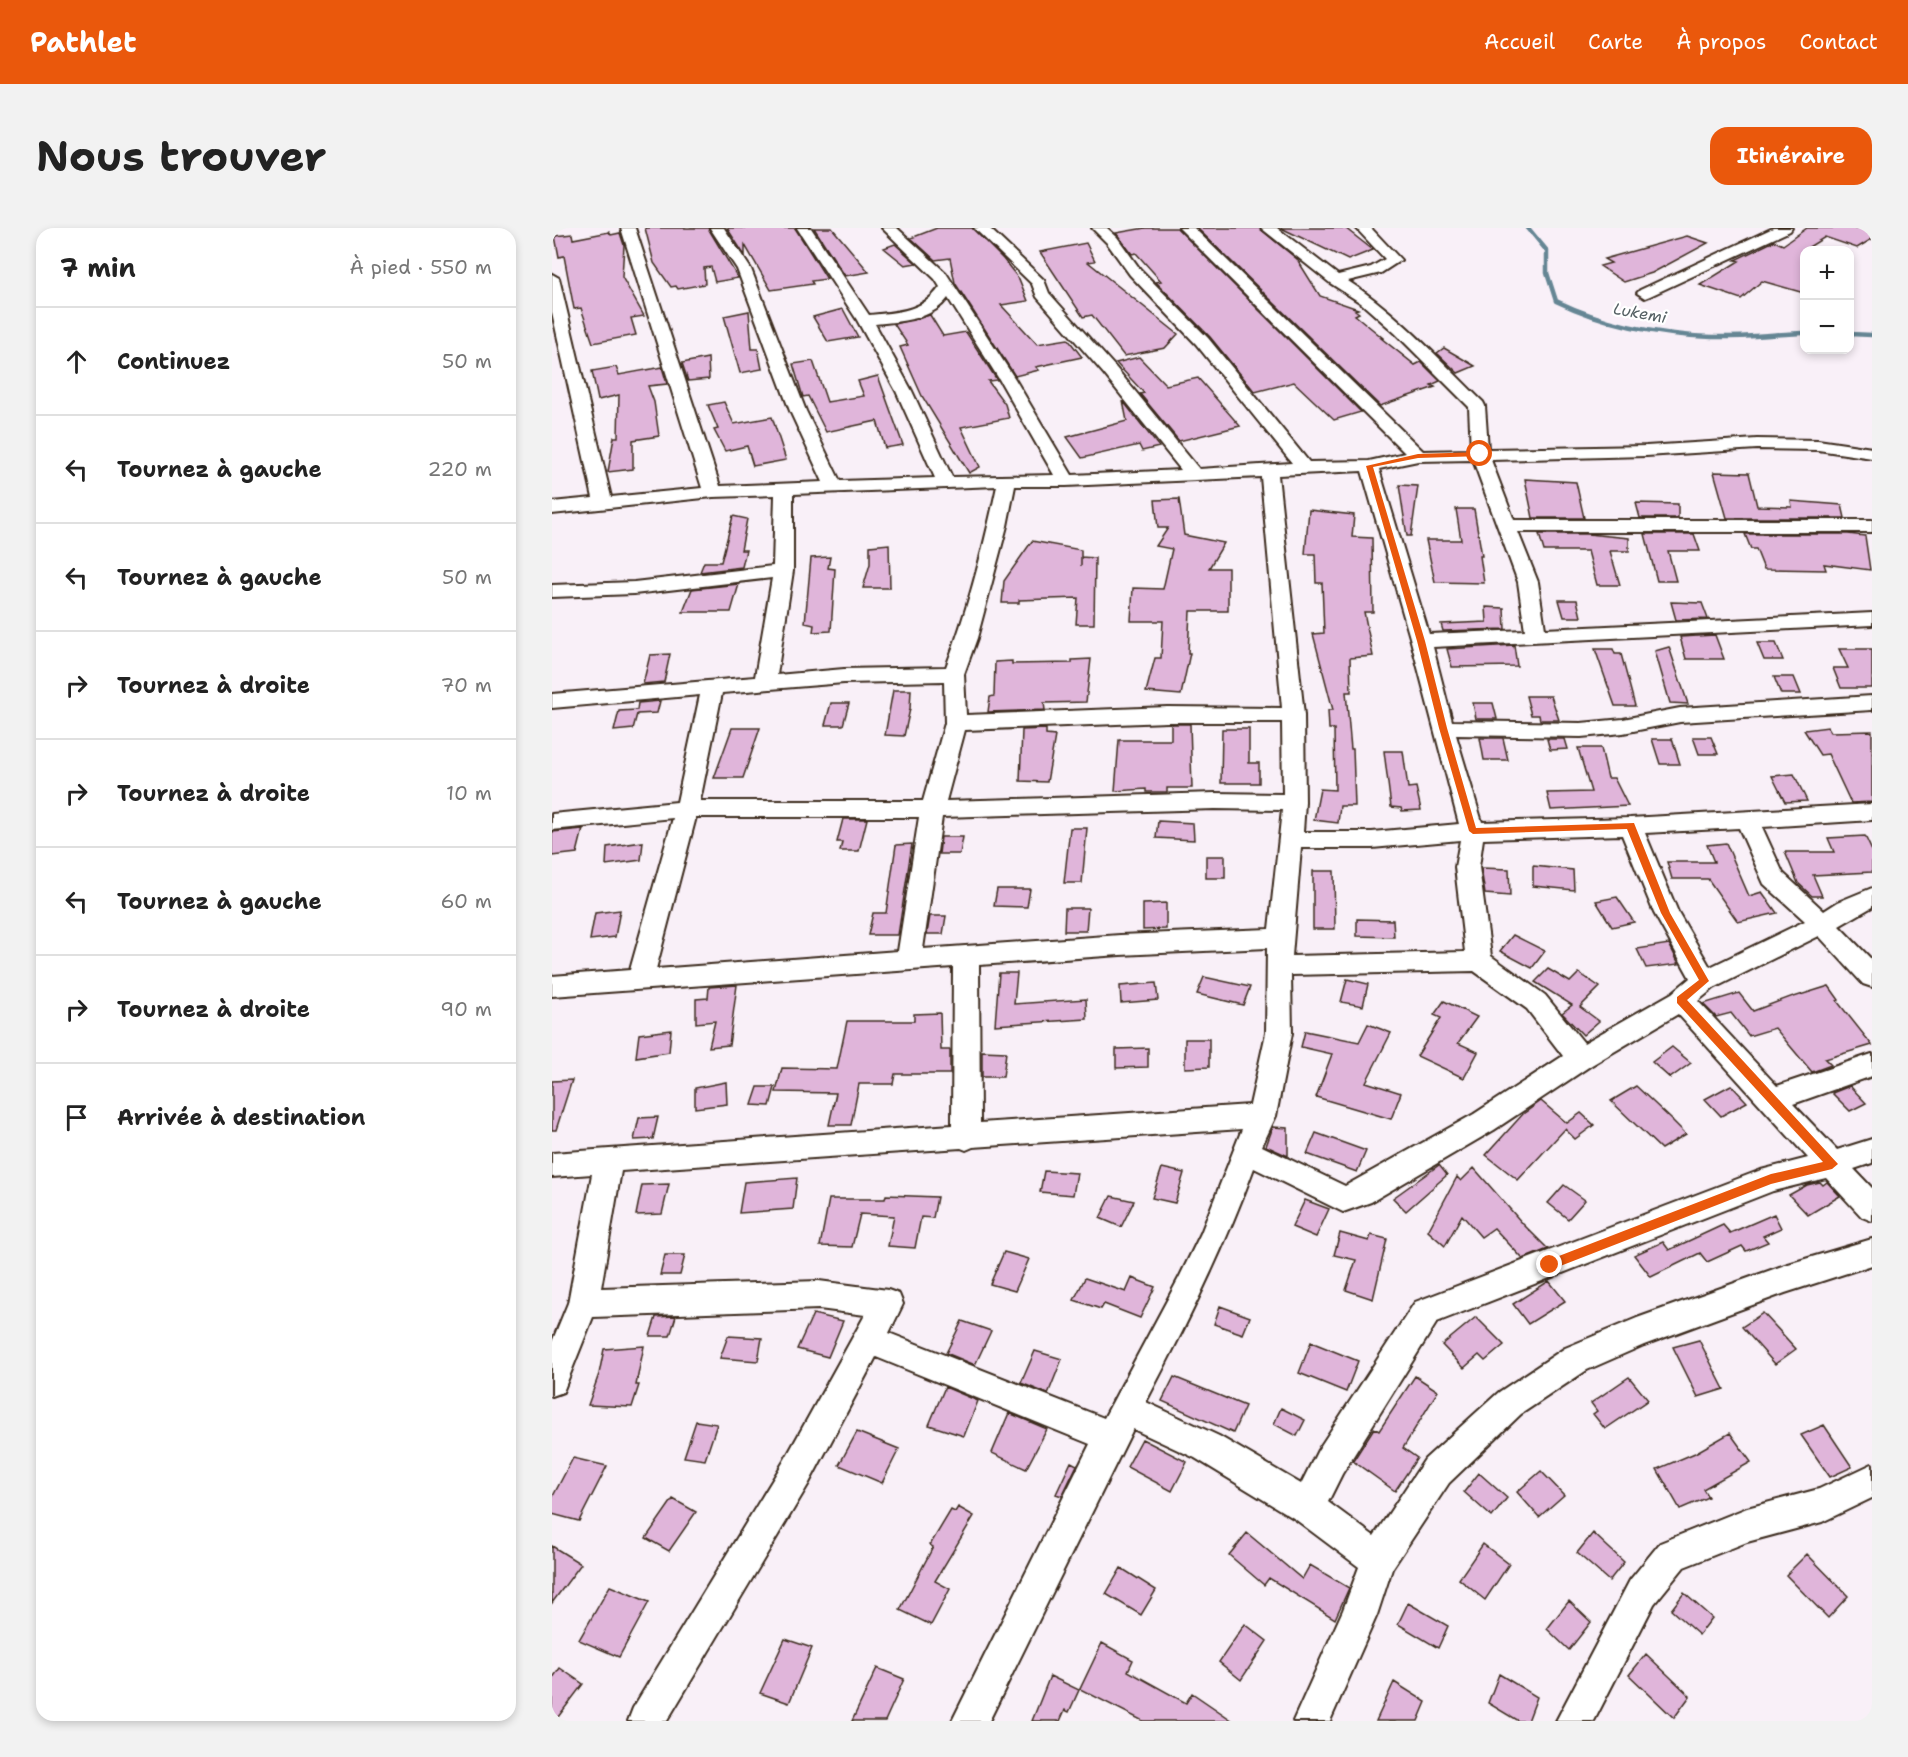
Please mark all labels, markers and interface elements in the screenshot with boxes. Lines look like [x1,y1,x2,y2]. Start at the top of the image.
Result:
text: Pathlet [30,23,137,61]
text: Accueil [1484,28,1555,56]
text: Carte [1588,28,1643,56]
text: À propos [1676,28,1766,56]
text: Contact [1799,28,1878,56]
button: Itinéraire [1710,127,1872,185]
text: Nous trouver [36,128,326,184]
map controls [1800,246,1854,354]
button: + [1800,246,1854,300]
text: 7 min [60,250,136,285]
text: À pied · 550 m [349,254,492,280]
water label: Lukemi [1612,298,1669,328]
button: − [1800,300,1854,354]
icon: ahead [60,345,93,378]
text: Continuez [117,347,230,376]
text: 50 m [442,348,492,374]
route start [1466,440,1492,466]
icon: left [60,453,93,486]
text: Tournez à gauche [117,455,322,484]
text: 220 m [428,456,492,482]
icon: left [60,561,93,594]
text: Tournez à gauche [117,563,322,592]
text: 50 m [442,564,492,590]
icon: right [60,669,93,702]
text: Tournez à droite [117,671,310,700]
text: 70 m [440,672,492,698]
icon: right [60,777,93,810]
text: Tournez à droite [117,779,310,808]
text: 10 m [446,780,492,806]
icon: left [60,885,93,918]
text: Tournez à gauche [117,887,322,916]
text: 60 m [440,888,492,914]
icon: right [60,993,93,1026]
text: Tournez à droite [117,995,310,1024]
text: 90 m [440,996,492,1022]
icon: arrive [60,1101,93,1134]
text: Arrivée à destination [117,1103,365,1132]
route end [1536,1251,1562,1277]

